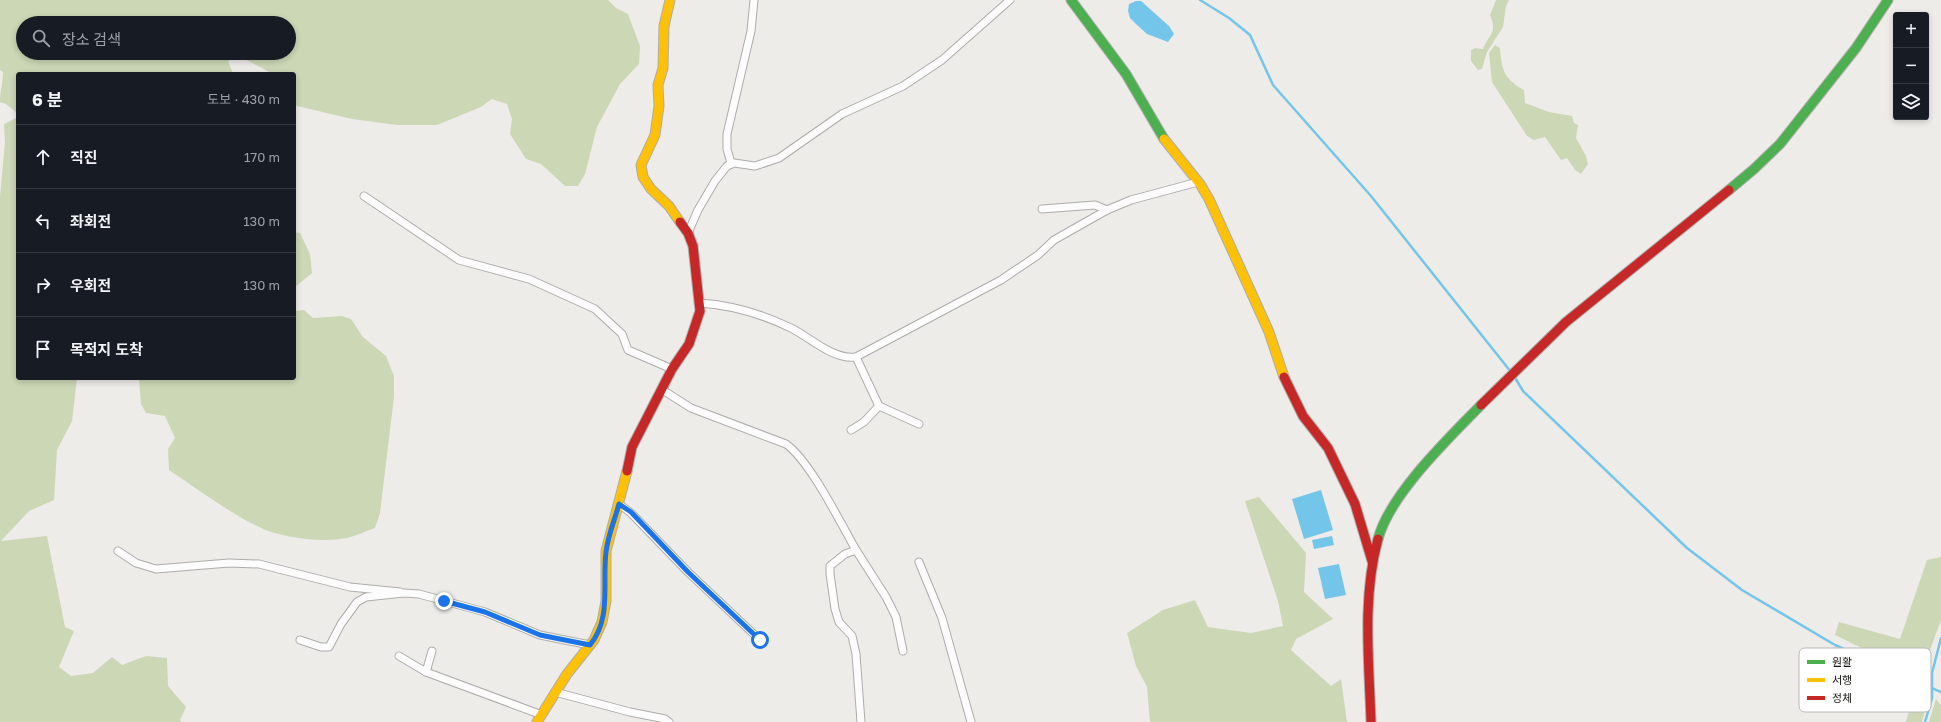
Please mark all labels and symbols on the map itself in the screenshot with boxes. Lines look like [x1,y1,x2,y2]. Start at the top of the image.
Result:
route end [435,592,453,610]
route start [751,631,769,649]
legend [1799,648,1931,712]
text: 원활 [1832,655,1852,668]
text: 서행 [1832,673,1852,686]
text: 정체 [1832,691,1852,704]

